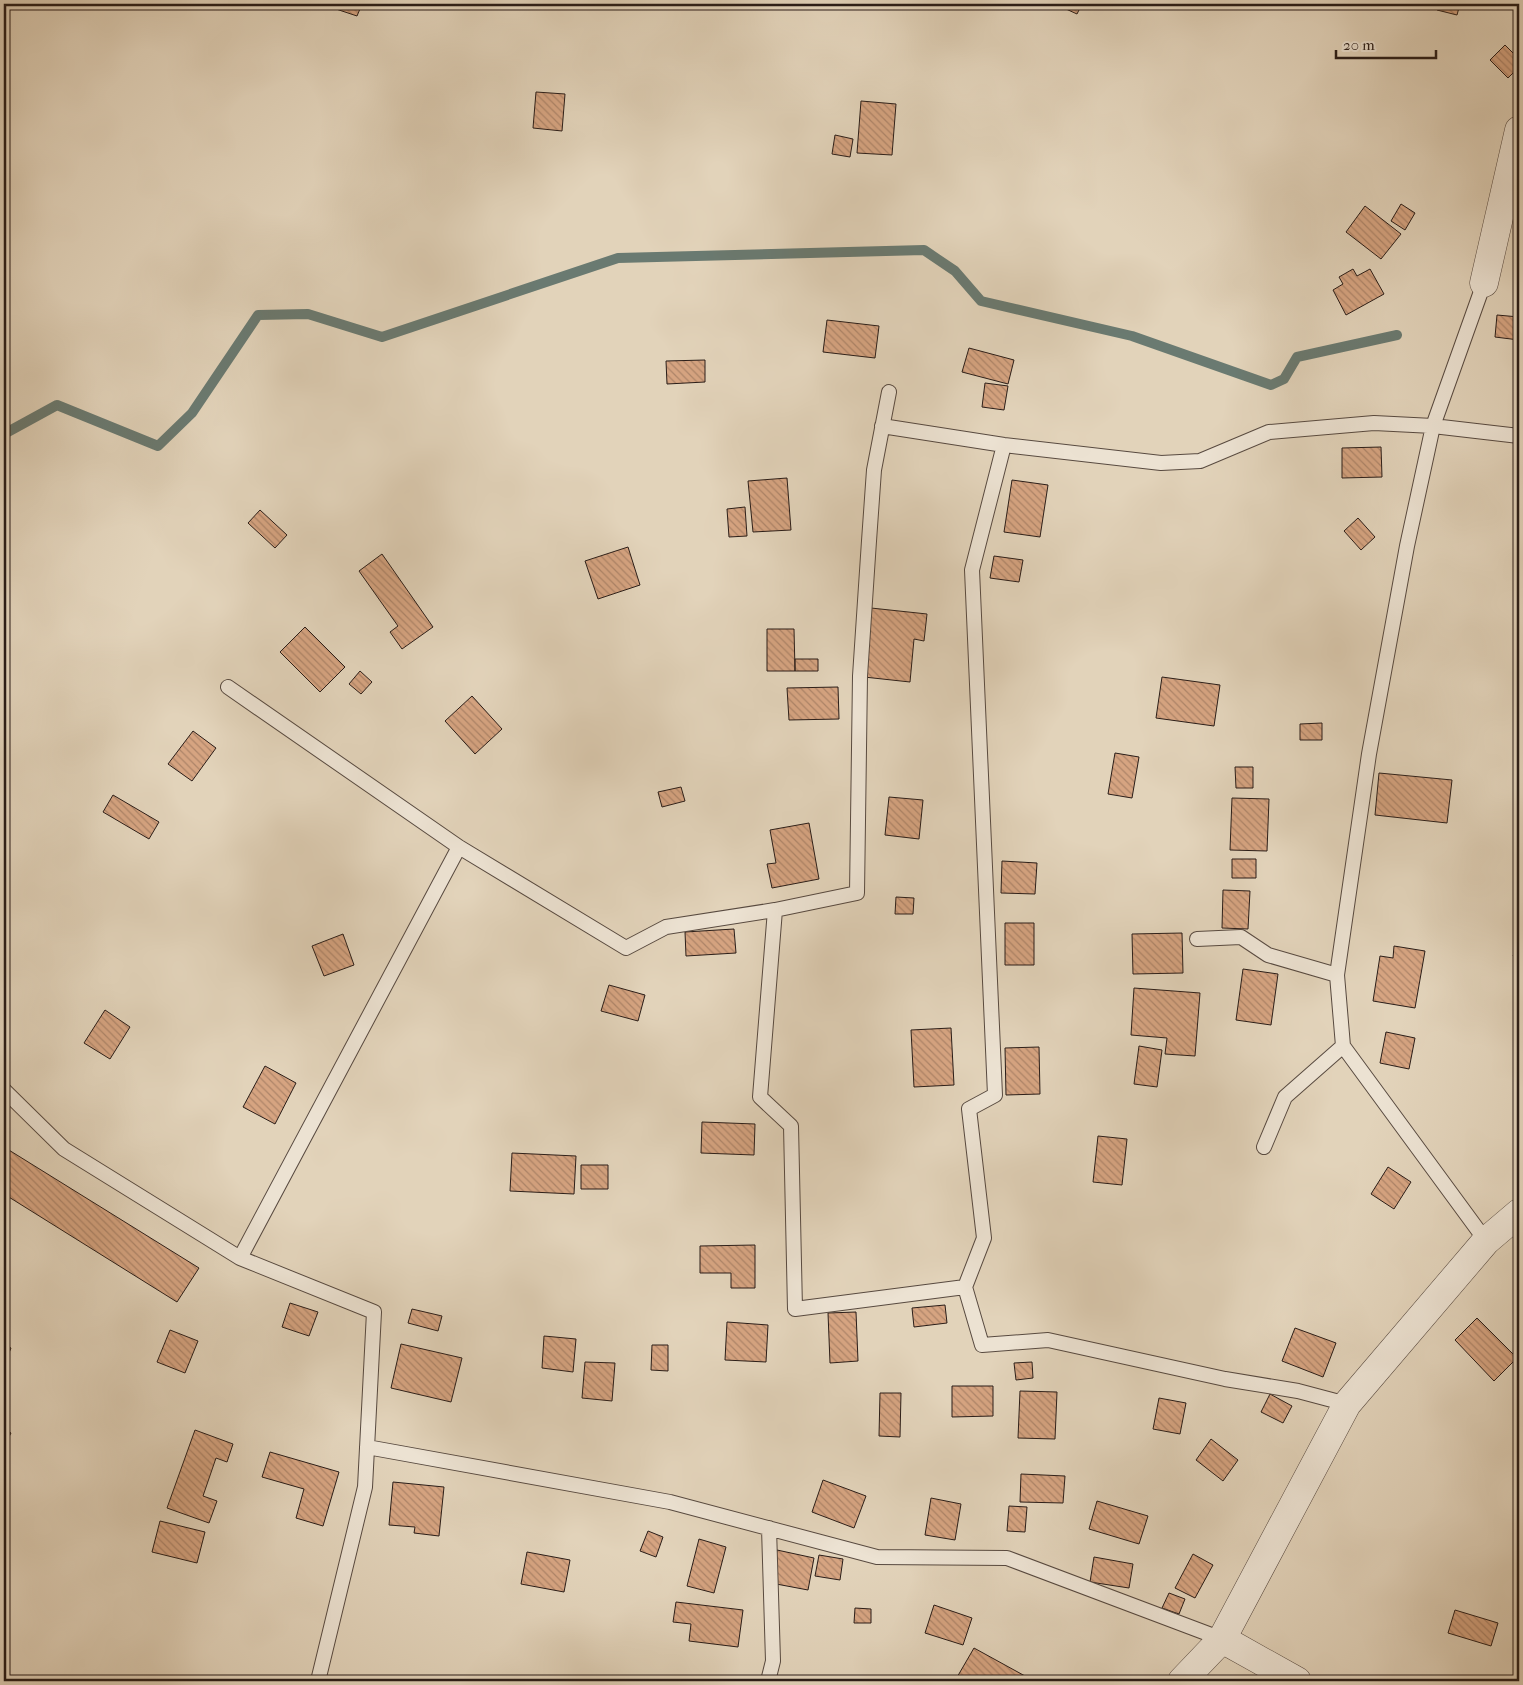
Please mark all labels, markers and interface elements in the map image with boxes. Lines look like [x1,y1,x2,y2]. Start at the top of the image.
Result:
scale bar [1336,28,1436,60]
text: 20 m [1343,36,1375,54]

